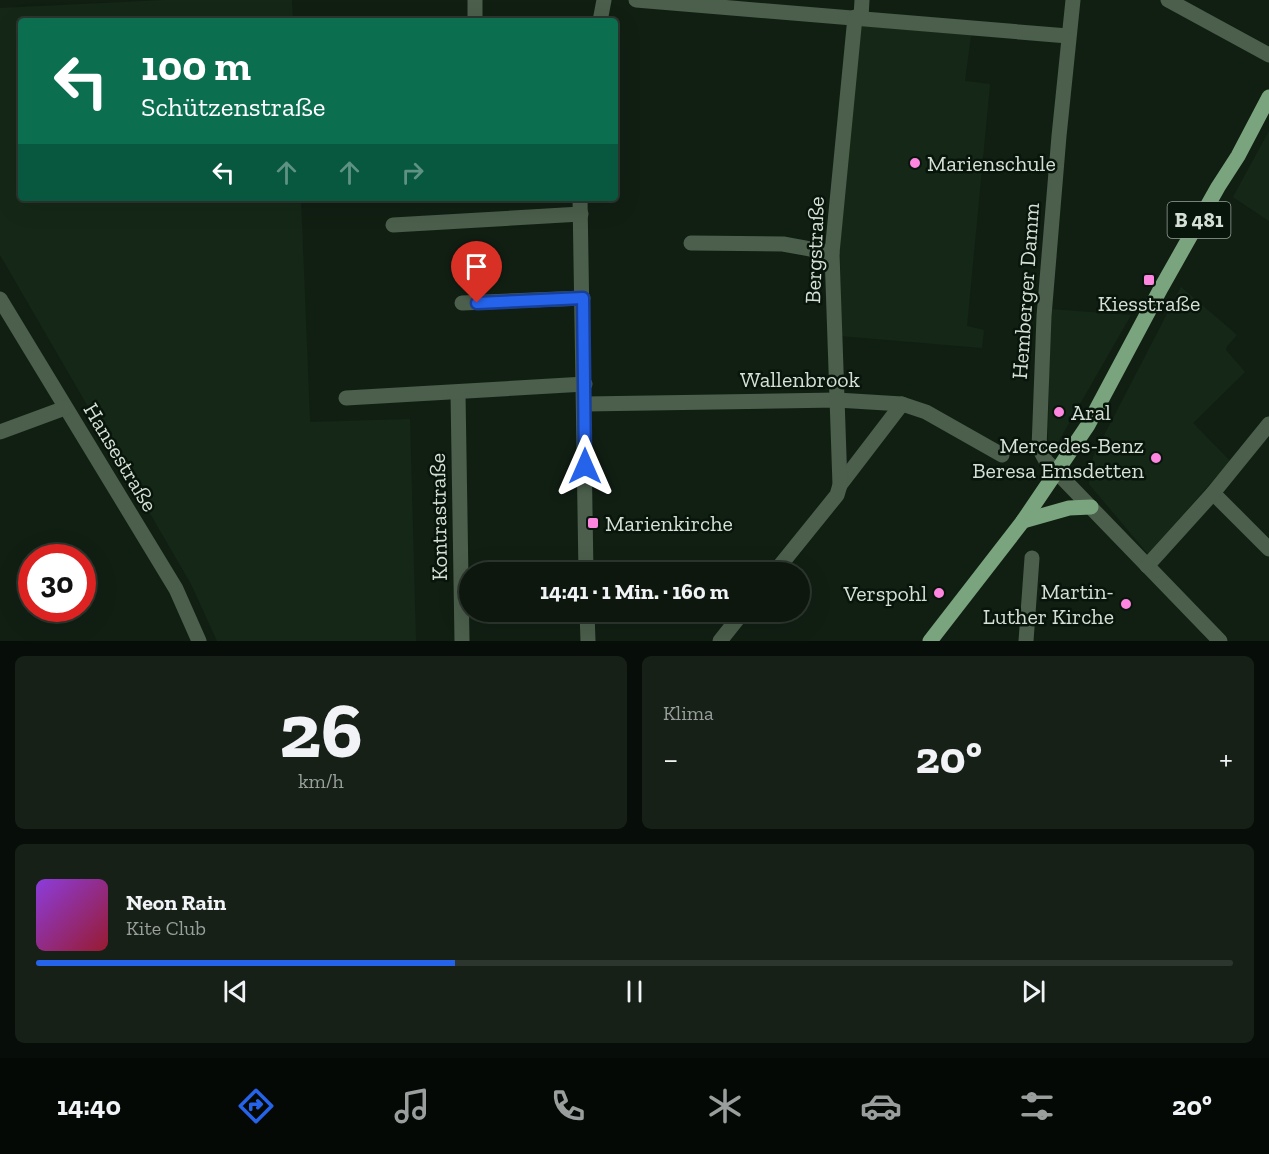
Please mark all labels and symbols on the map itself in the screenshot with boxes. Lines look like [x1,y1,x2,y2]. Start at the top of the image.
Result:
place label: Marienschule [927,150,1056,177]
marker: Marienschule [908,156,922,170]
street label: Bergstraße [799,196,830,304]
street label: Hemberger Damm [1006,202,1045,380]
road number: B 481 [1168,202,1230,238]
pin [451,241,502,303]
marker: Kiesstraße [1142,273,1156,287]
place label: Kiesstraße [1098,290,1200,317]
street label: Wallenbrook [740,366,860,393]
street label: Hansestraße [78,398,164,516]
place label: Aral [1071,399,1111,426]
marker: Aral [1052,405,1066,419]
place label: Mercedes-Benz Beresa Emsdetten [972,432,1144,484]
position arrow [553,434,617,498]
marker: Mercedes-Benz Beresa Emsdetten [1149,451,1163,465]
street label: Kontrastraße [424,453,453,581]
place label: Marienkirche [605,510,733,537]
marker: Marienkirche [586,516,600,530]
speed limit sign: 30 [18,544,96,622]
place label: Martin- Luther Kirche [983,578,1114,630]
place label: Verspohl [842,580,927,607]
marker: Verspohl [932,586,946,600]
marker: Martin- Luther Kirche [1119,597,1133,611]

